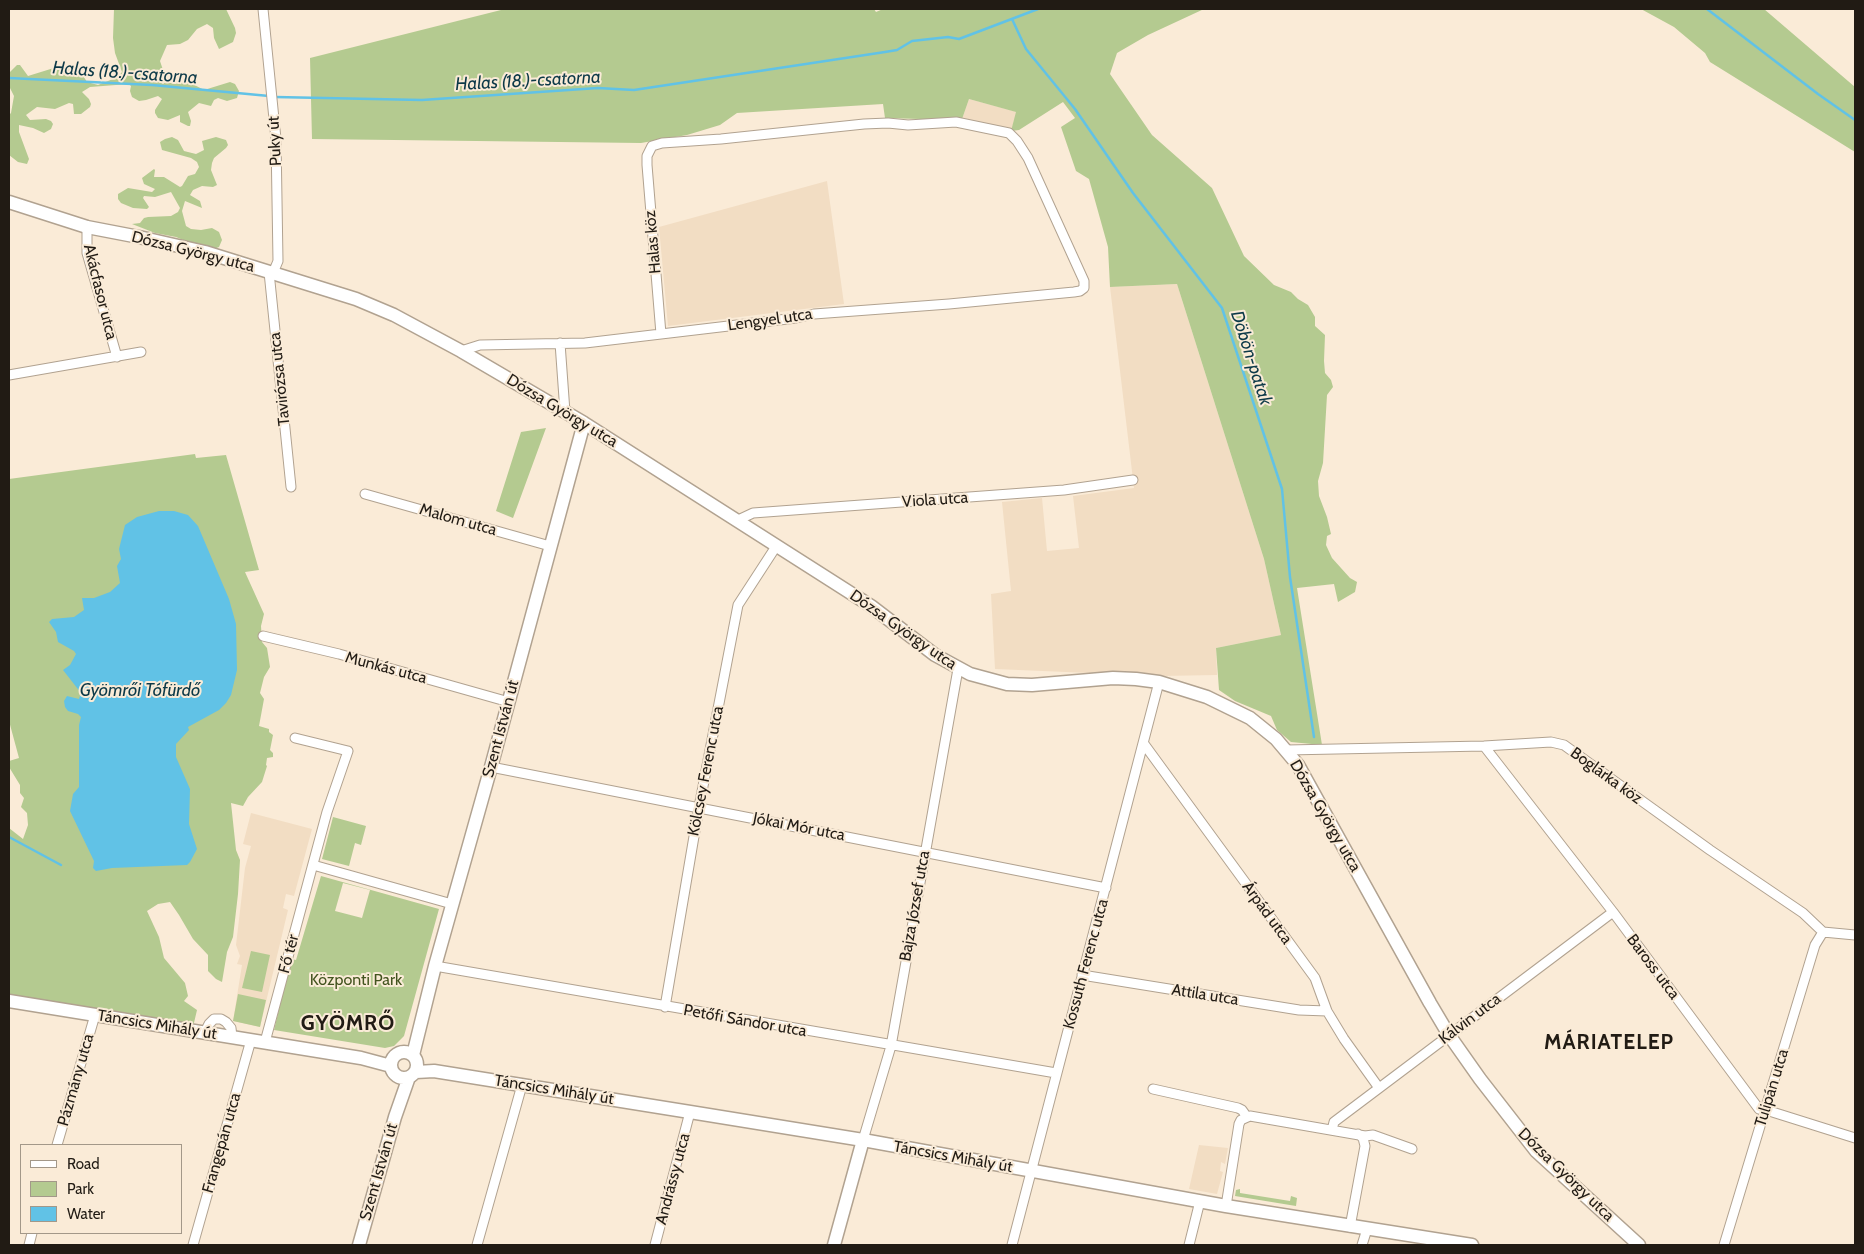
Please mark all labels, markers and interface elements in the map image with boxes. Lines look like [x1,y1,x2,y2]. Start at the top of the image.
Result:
water label: Halas (18.)-csatorna [52,57,198,89]
water label: Halas (18.)-csatorna [455,66,601,96]
street label: Puky út [264,115,286,167]
street label: Halas köz [641,210,665,274]
street label: Dózsa György utca [129,227,257,277]
street label: Akácfasor utca [79,242,121,342]
street label: Lengyel utca [727,305,813,335]
water label: Döbön-patak [1226,308,1276,408]
street label: Tavirózsa utca [266,331,294,427]
street label: Dózsa György utca [503,370,621,452]
street label: Viola utca [901,488,969,512]
street label: Malom utca [417,500,499,540]
street label: Dózsa György utca [846,586,960,674]
street label: Munkás utca [343,648,429,688]
street label: Szent István út [479,678,523,780]
water label: Gyömrői Tófürdő [80,680,200,702]
street label: Kölcsey Ferenc utca [684,704,728,838]
street label: Boglárka köz [1566,743,1646,809]
street label: Dózsa György utca [1285,757,1365,875]
street label: Jókai Mór utca [751,809,847,845]
street label: Bajza József utca [896,849,934,963]
street label: Árpád utca [1238,878,1296,948]
street label: Kossuth Ferenc utca [1059,897,1113,1031]
street label: Baross utca [1622,931,1684,1003]
street label: Fő tér [275,933,303,975]
park label: Központi Park [310,970,402,990]
street label: Attila utca [1170,980,1240,1010]
street label: Kálvin utca [1435,989,1505,1049]
street label: Petőfi Sándor utca [682,1001,808,1041]
street label: Táncsics Mihály út [96,1006,218,1044]
district label: GYÖMRŐ [300,1011,396,1037]
district label: MÁRIATELEP [1543,1030,1675,1056]
street label: Pázmány utca [54,1032,98,1128]
street label: Tulipán utca [1751,1047,1793,1129]
street label: Táncsics Mihály út [493,1071,615,1109]
street label: Frangepán utca [199,1091,245,1195]
street label: Szent István út [356,1121,402,1223]
street label: Dózsa György utca [1514,1124,1618,1226]
street label: Andrássy utca [652,1131,694,1227]
street label: Táncsics Mihály út [892,1137,1014,1177]
legend [20,1144,182,1234]
text: Road [67,1155,100,1173]
text: Park [67,1180,94,1198]
text: Water [67,1205,105,1223]

